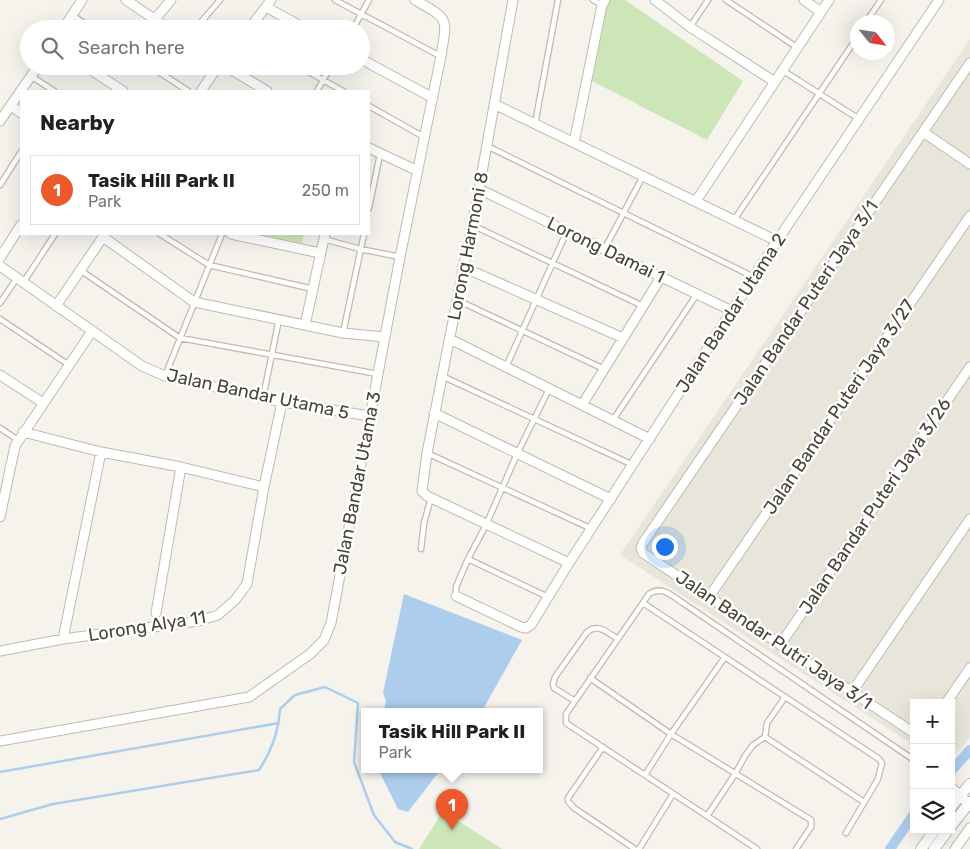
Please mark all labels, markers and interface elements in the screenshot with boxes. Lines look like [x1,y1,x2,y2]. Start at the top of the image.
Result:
north arrow [850,15,895,60]
search box [20,20,370,75]
icon: search [38,34,66,62]
text: Search here [78,36,185,59]
text: Nearby [40,110,115,135]
text: Tasik Hill Park II [88,169,235,192]
street label: Lorong Harmoni 8 [443,170,493,322]
text: 1 [53,181,61,200]
text: 250 m [302,181,349,200]
text: Park [88,192,121,211]
street label: Jalan Bandar Puteri Jaya 3/1 [729,196,883,410]
street label: Lorong Damai 1 [544,212,668,288]
street label: Jalan Bandar Utama 2 [671,229,791,397]
street label: Jalan Bandar Puteri Jaya 3/27 [759,295,919,519]
street label: Jalan Bandar Utama 5 [165,364,351,424]
street label: Jalan Bandar Utama 3 [328,390,386,576]
street label: Jalan Bandar Puteri Jaya 3/26 [794,394,956,618]
your location [652,534,678,560]
street label: Jalan Bandar Putri Jaya 3/1 [672,566,876,714]
street label: Lorong Alya 11 [87,606,207,646]
map controls [910,699,955,834]
button: + [910,699,955,744]
popup [361,708,543,773]
text: Tasik Hill Park II [379,720,525,743]
text: Park [379,743,412,762]
button: − [910,744,955,789]
pin: 1 [436,789,468,830]
button: layers [910,789,955,834]

